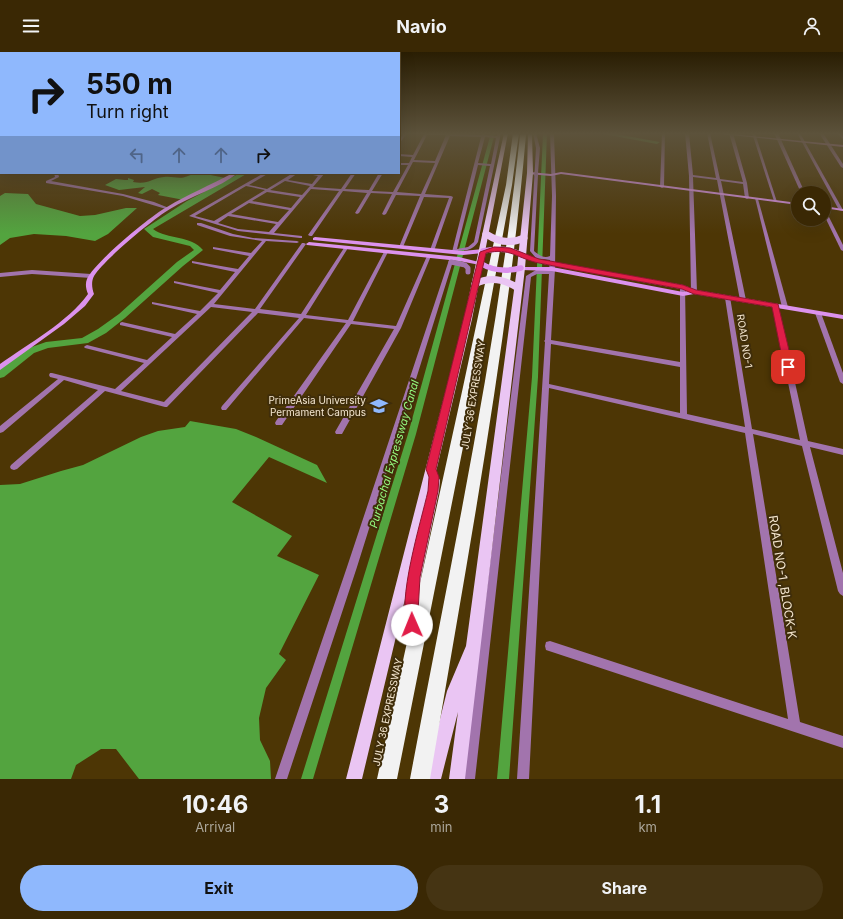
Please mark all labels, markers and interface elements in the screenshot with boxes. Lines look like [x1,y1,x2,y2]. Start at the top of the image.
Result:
icon: menu [20,15,42,37]
icon: person [801,15,823,37]
text: Navio [396,16,447,37]
text: 550 m [86,67,173,101]
icon: right [20,68,72,120]
text: Turn right [86,101,169,122]
icon: left [126,144,148,166]
icon: ahead [168,144,190,166]
icon: ahead [210,144,232,166]
icon: right [252,144,274,166]
map controls [791,186,831,226]
button: search [791,186,831,226]
street label: ROAD NO-1 [735,313,755,369]
street label: JULY 36 EXPRESSWAY [458,340,488,450]
pin [771,350,805,384]
icon: arrive [777,356,799,378]
water label: Purbachal Expressway Canal [366,378,422,530]
place label: PrimeAsia University Permament Campus [268,394,366,418]
school or university icon: PrimeAsia University Permament Campus [369,396,389,416]
street label: ROAD NO-1 ,BLOCK-K [766,514,800,640]
position arrow [391,604,433,646]
street label: JULY 36 EXPRESSWAY [370,657,404,767]
text: 10:46 [182,790,248,819]
text: 3 [434,790,449,819]
text: 1.1 [634,790,661,819]
text: Arrival [195,819,235,835]
text: min [430,819,453,835]
text: km [638,819,657,835]
button: Exit [20,865,418,911]
button: Share [426,865,823,911]

